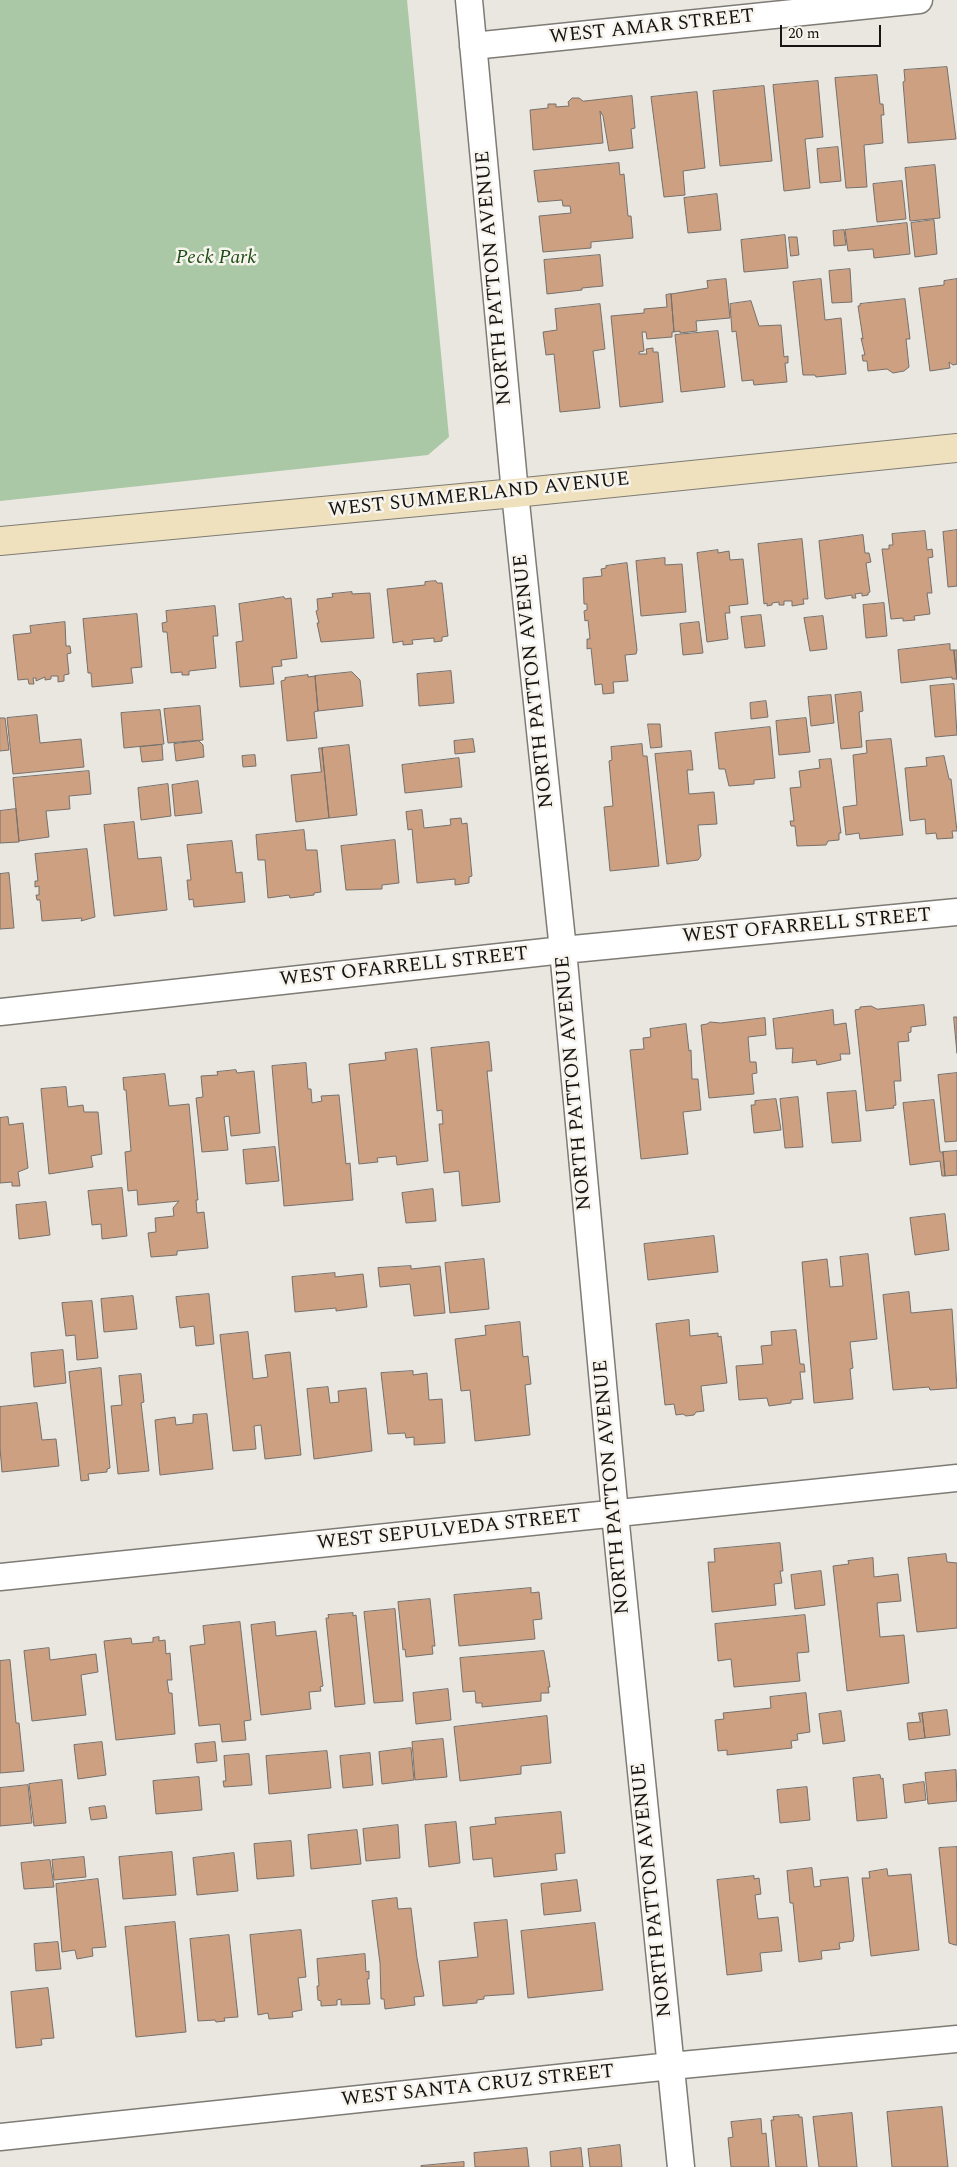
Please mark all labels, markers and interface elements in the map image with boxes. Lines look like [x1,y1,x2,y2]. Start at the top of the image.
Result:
street label: WEST AMAR STREET [548,5,756,51]
scale bar [782,15,883,47]
text: 20 m [788,22,820,45]
street label: NORTH PATTON AVENUE [472,150,518,406]
park label: Peck Park [175,247,257,271]
street label: WEST SUMMERLAND AVENUE [327,468,631,524]
street label: NORTH PATTON AVENUE [510,553,560,809]
street label: WEST OFARRELL STREET [682,904,932,950]
street label: WEST OFARRELL STREET [279,943,529,993]
street label: NORTH PATTON AVENUE [552,955,598,1211]
street label: NORTH PATTON AVENUE [590,1359,636,1615]
street label: WEST SEPULVEDA STREET [316,1505,582,1557]
street label: NORTH PATTON AVENUE [628,1762,678,2018]
street label: WEST SANTA CRUZ STREET [340,2061,616,2113]

